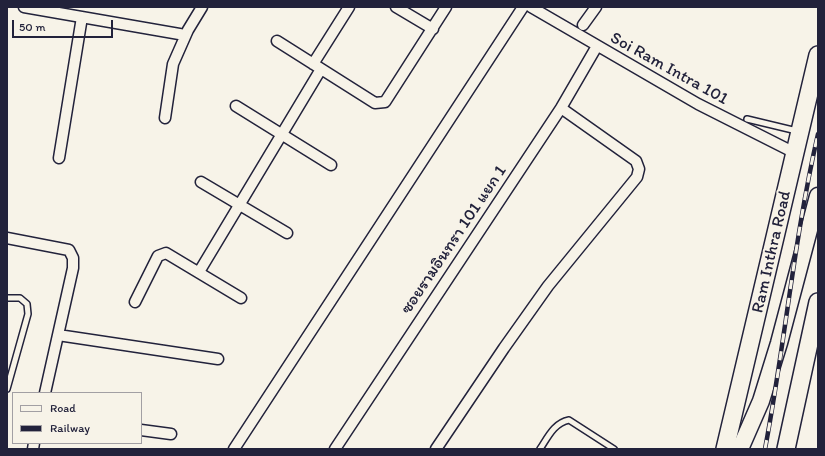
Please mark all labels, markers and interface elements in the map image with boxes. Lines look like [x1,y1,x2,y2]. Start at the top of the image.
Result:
scale bar [14,12,115,38]
text: 50 m [19,20,45,34]
street label: Soi Ram Intra 101 [606,28,732,110]
street label: ซอยรามอินทรา 101 แยก 1 [397,162,511,318]
street label: Ram Inthra Road [748,189,796,315]
legend [12,392,142,444]
text: Road [50,401,76,415]
text: Railway [50,421,90,435]

